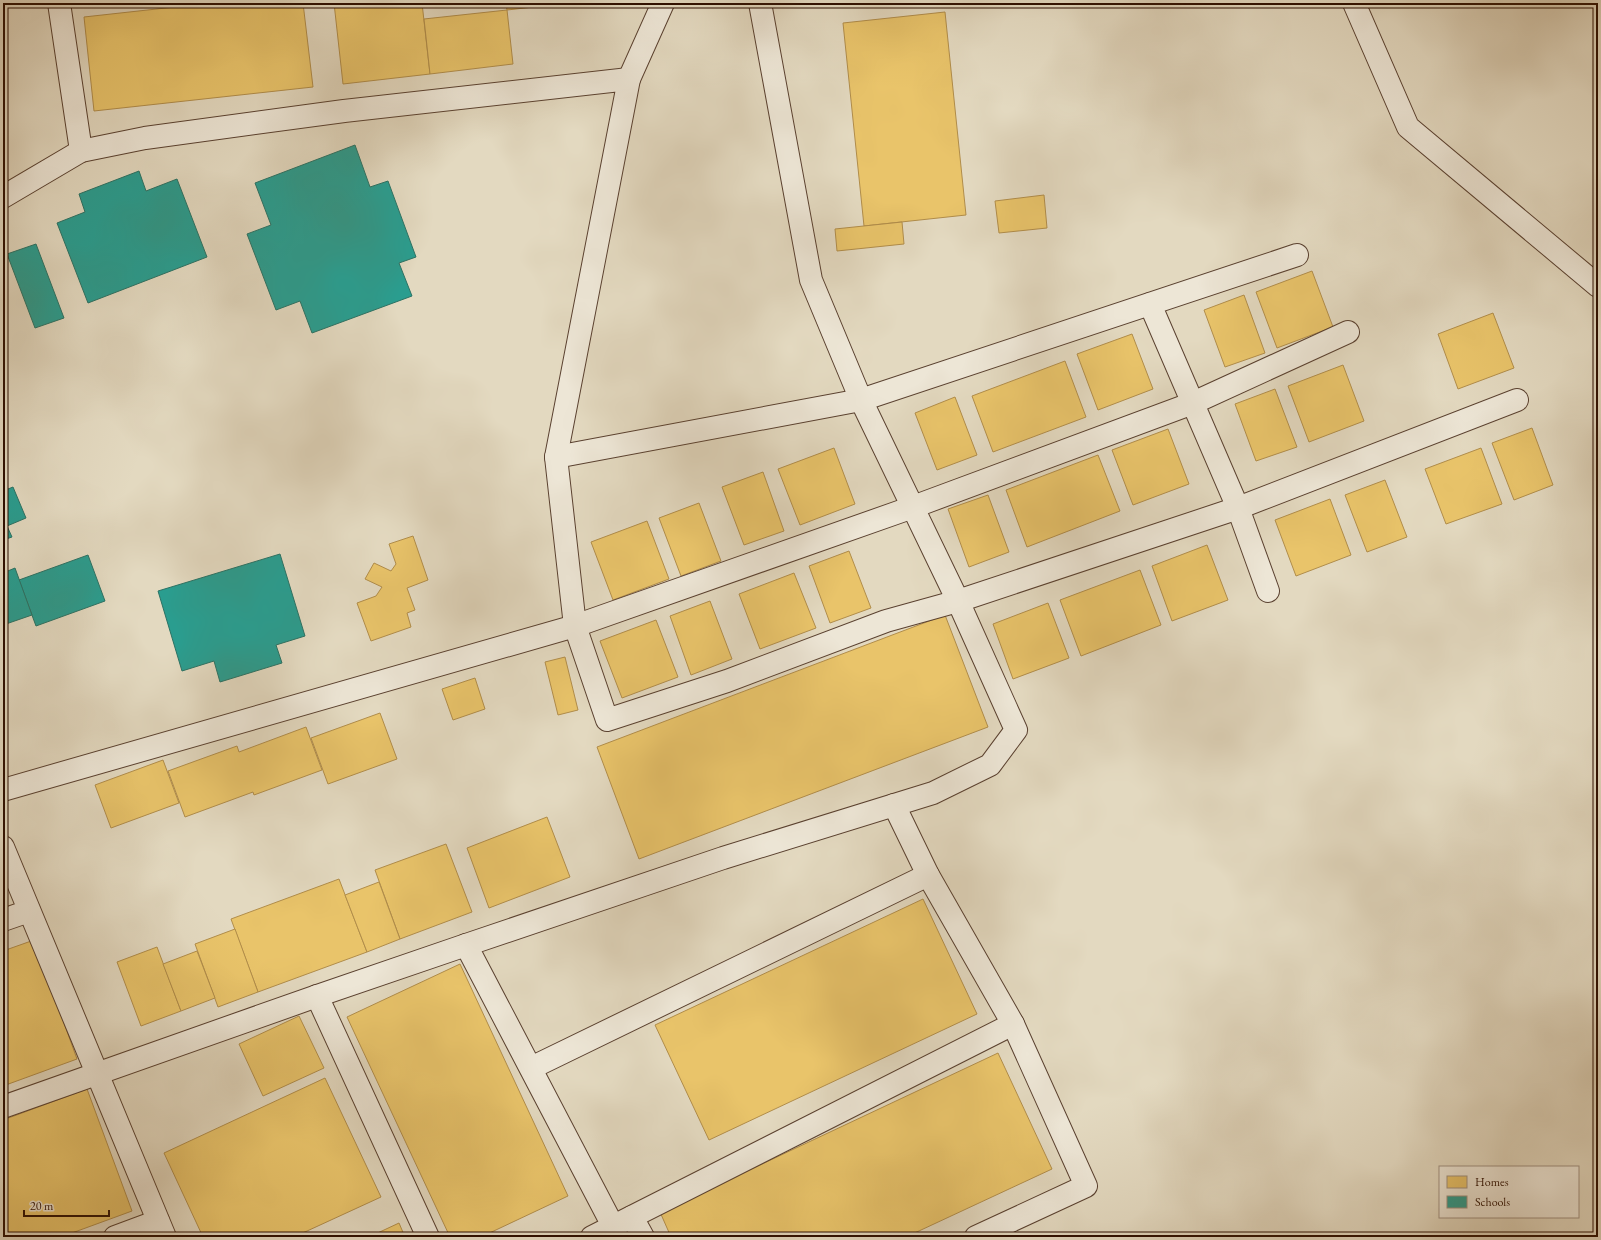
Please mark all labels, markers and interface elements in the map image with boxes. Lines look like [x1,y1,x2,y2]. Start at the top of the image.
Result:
legend [1439,1166,1579,1218]
text: Homes [1475,1174,1509,1190]
scale bar [24,1192,109,1218]
text: Schools [1475,1194,1510,1210]
text: 20 m [30,1198,54,1214]

